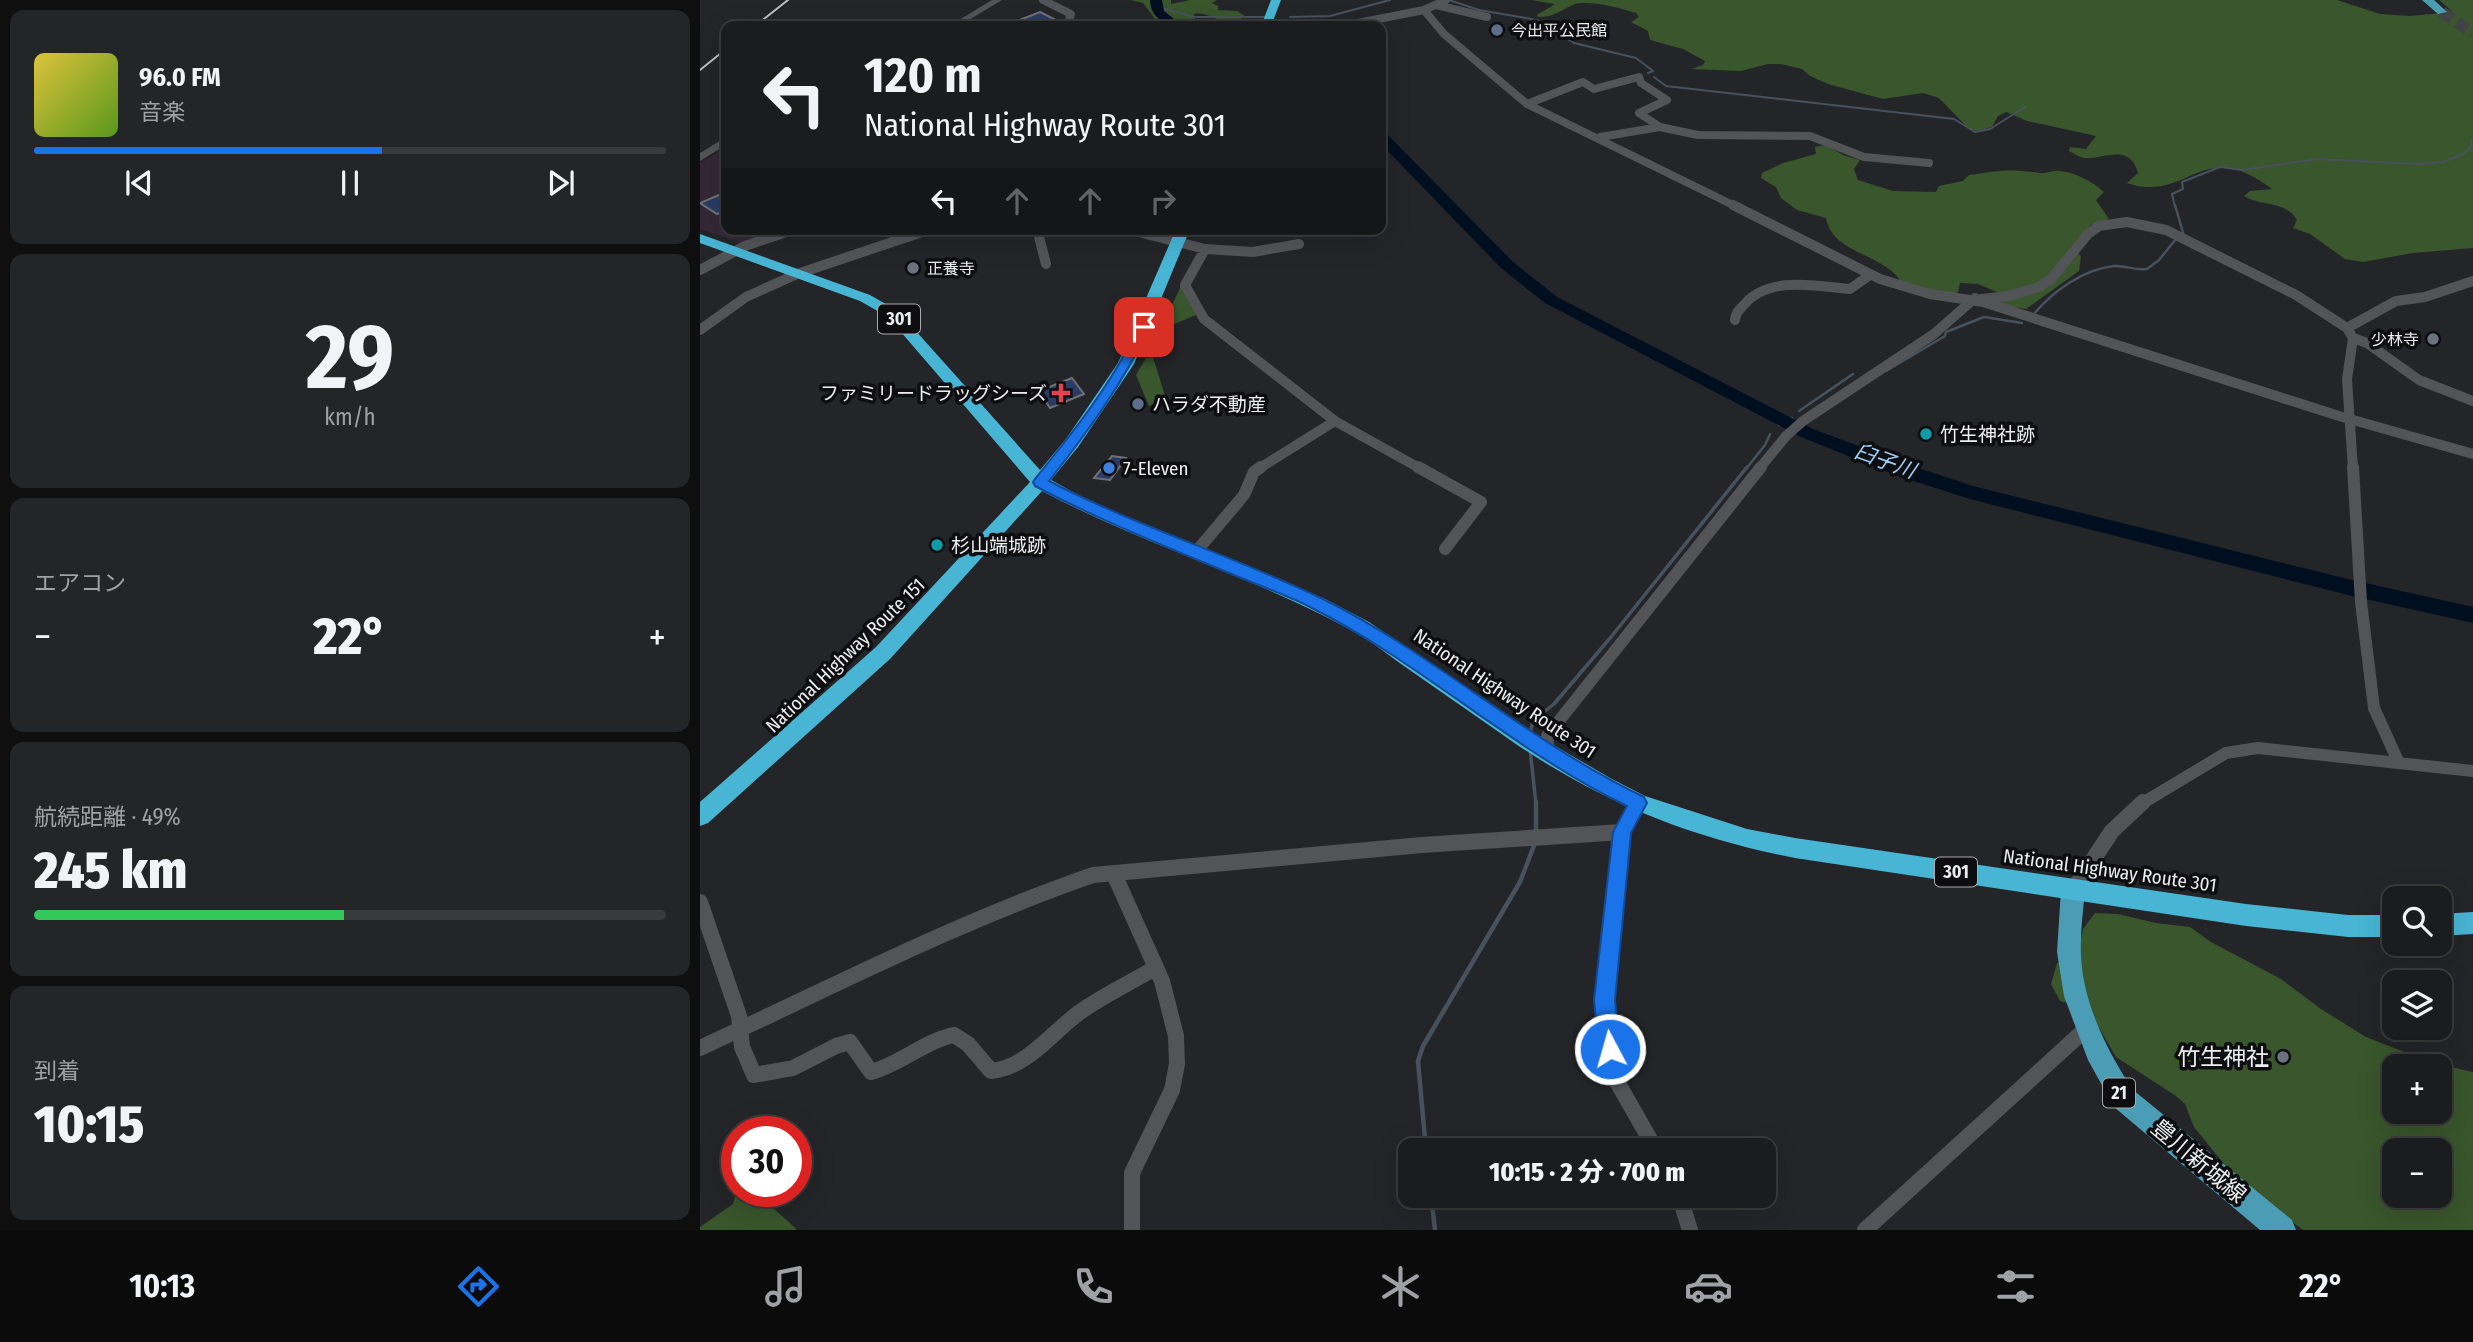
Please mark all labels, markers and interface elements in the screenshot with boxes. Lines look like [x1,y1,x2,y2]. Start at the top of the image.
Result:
place label: 今出平公民館 [1511,21,1607,40]
marker: 今出平公民館 [1489,22,1505,38]
text: 120 m [864,46,982,105]
icon: left [749,49,840,140]
text: 96.0 FM [139,62,221,93]
text: 音楽 [139,98,185,126]
text: National Highway Route 301 [864,106,1226,144]
icon: previous [120,164,158,202]
icon: pause [331,164,369,202]
icon: next [542,164,580,202]
icon: left [925,182,963,220]
icon: ahead [998,182,1036,220]
icon: ahead [1071,182,1109,220]
icon: right [1144,182,1182,220]
place label: 正養寺 [927,259,975,278]
marker: 正養寺 [905,260,921,276]
pin [1114,297,1174,357]
text: 29 [306,303,394,412]
road number: 301 [878,304,920,334]
icon: arrive [1125,308,1163,346]
place label: 少林寺 [2371,330,2419,349]
marker: 少林寺 [2425,331,2441,347]
place label: ファミリードラッグシーズ [820,382,1047,405]
marker: ファミリードラッグシーズ [1053,385,1069,401]
place label: ハラダ不動産 [1152,393,1266,416]
marker: ハラダ不動産 [1130,396,1146,412]
text: km/h [324,403,376,431]
place label: 竹生神社跡 [1940,423,2035,446]
marker: 竹生神社跡 [1918,426,1934,442]
water label: 臼子川 [1851,438,1921,485]
place label: 7-Eleven [1123,457,1189,480]
marker: 7-Eleven [1101,460,1117,476]
place label: 杉山端城跡 [951,534,1046,557]
marker: 杉山端城跡 [929,537,945,553]
text: エアコン [34,569,126,597]
street label: National Highway Route 151 [761,573,930,737]
text: 22° [313,605,387,668]
text: − [34,614,51,660]
text: + [649,614,666,660]
street label: National Highway Route 301 [1409,624,1600,763]
text: 航続距離 · 49% [34,803,181,831]
text: 245 km [34,839,187,902]
street label: National Highway Route 301 [2002,844,2218,897]
road number: 301 [1935,858,1977,886]
map controls [2382,886,2452,1208]
button: search [2382,886,2452,956]
button: layers [2382,970,2452,1040]
position arrow [1573,1012,1647,1086]
place label: 竹生神社 [2177,1043,2269,1071]
marker: 竹生神社 [2275,1049,2291,1065]
button: + [2382,1054,2452,1124]
text: 到着 [34,1057,80,1085]
road number: 21 [2103,1078,2135,1108]
text: 10:15 [34,1093,144,1156]
street label: 豊川新城線 [2146,1113,2252,1209]
speed limit sign: 30 [721,1116,812,1207]
button: − [2382,1138,2452,1208]
text: 10:15 · 2 分 · 700 m [1489,1157,1685,1188]
icon: directions [454,1262,503,1311]
icon: music [761,1262,810,1311]
icon: phone [1069,1262,1118,1311]
icon: climate [1376,1262,1425,1311]
icon: car [1684,1262,1733,1311]
icon: filters [1991,1262,2040,1311]
text: 10:13 [129,1267,195,1305]
text: 22° [2299,1267,2344,1305]

